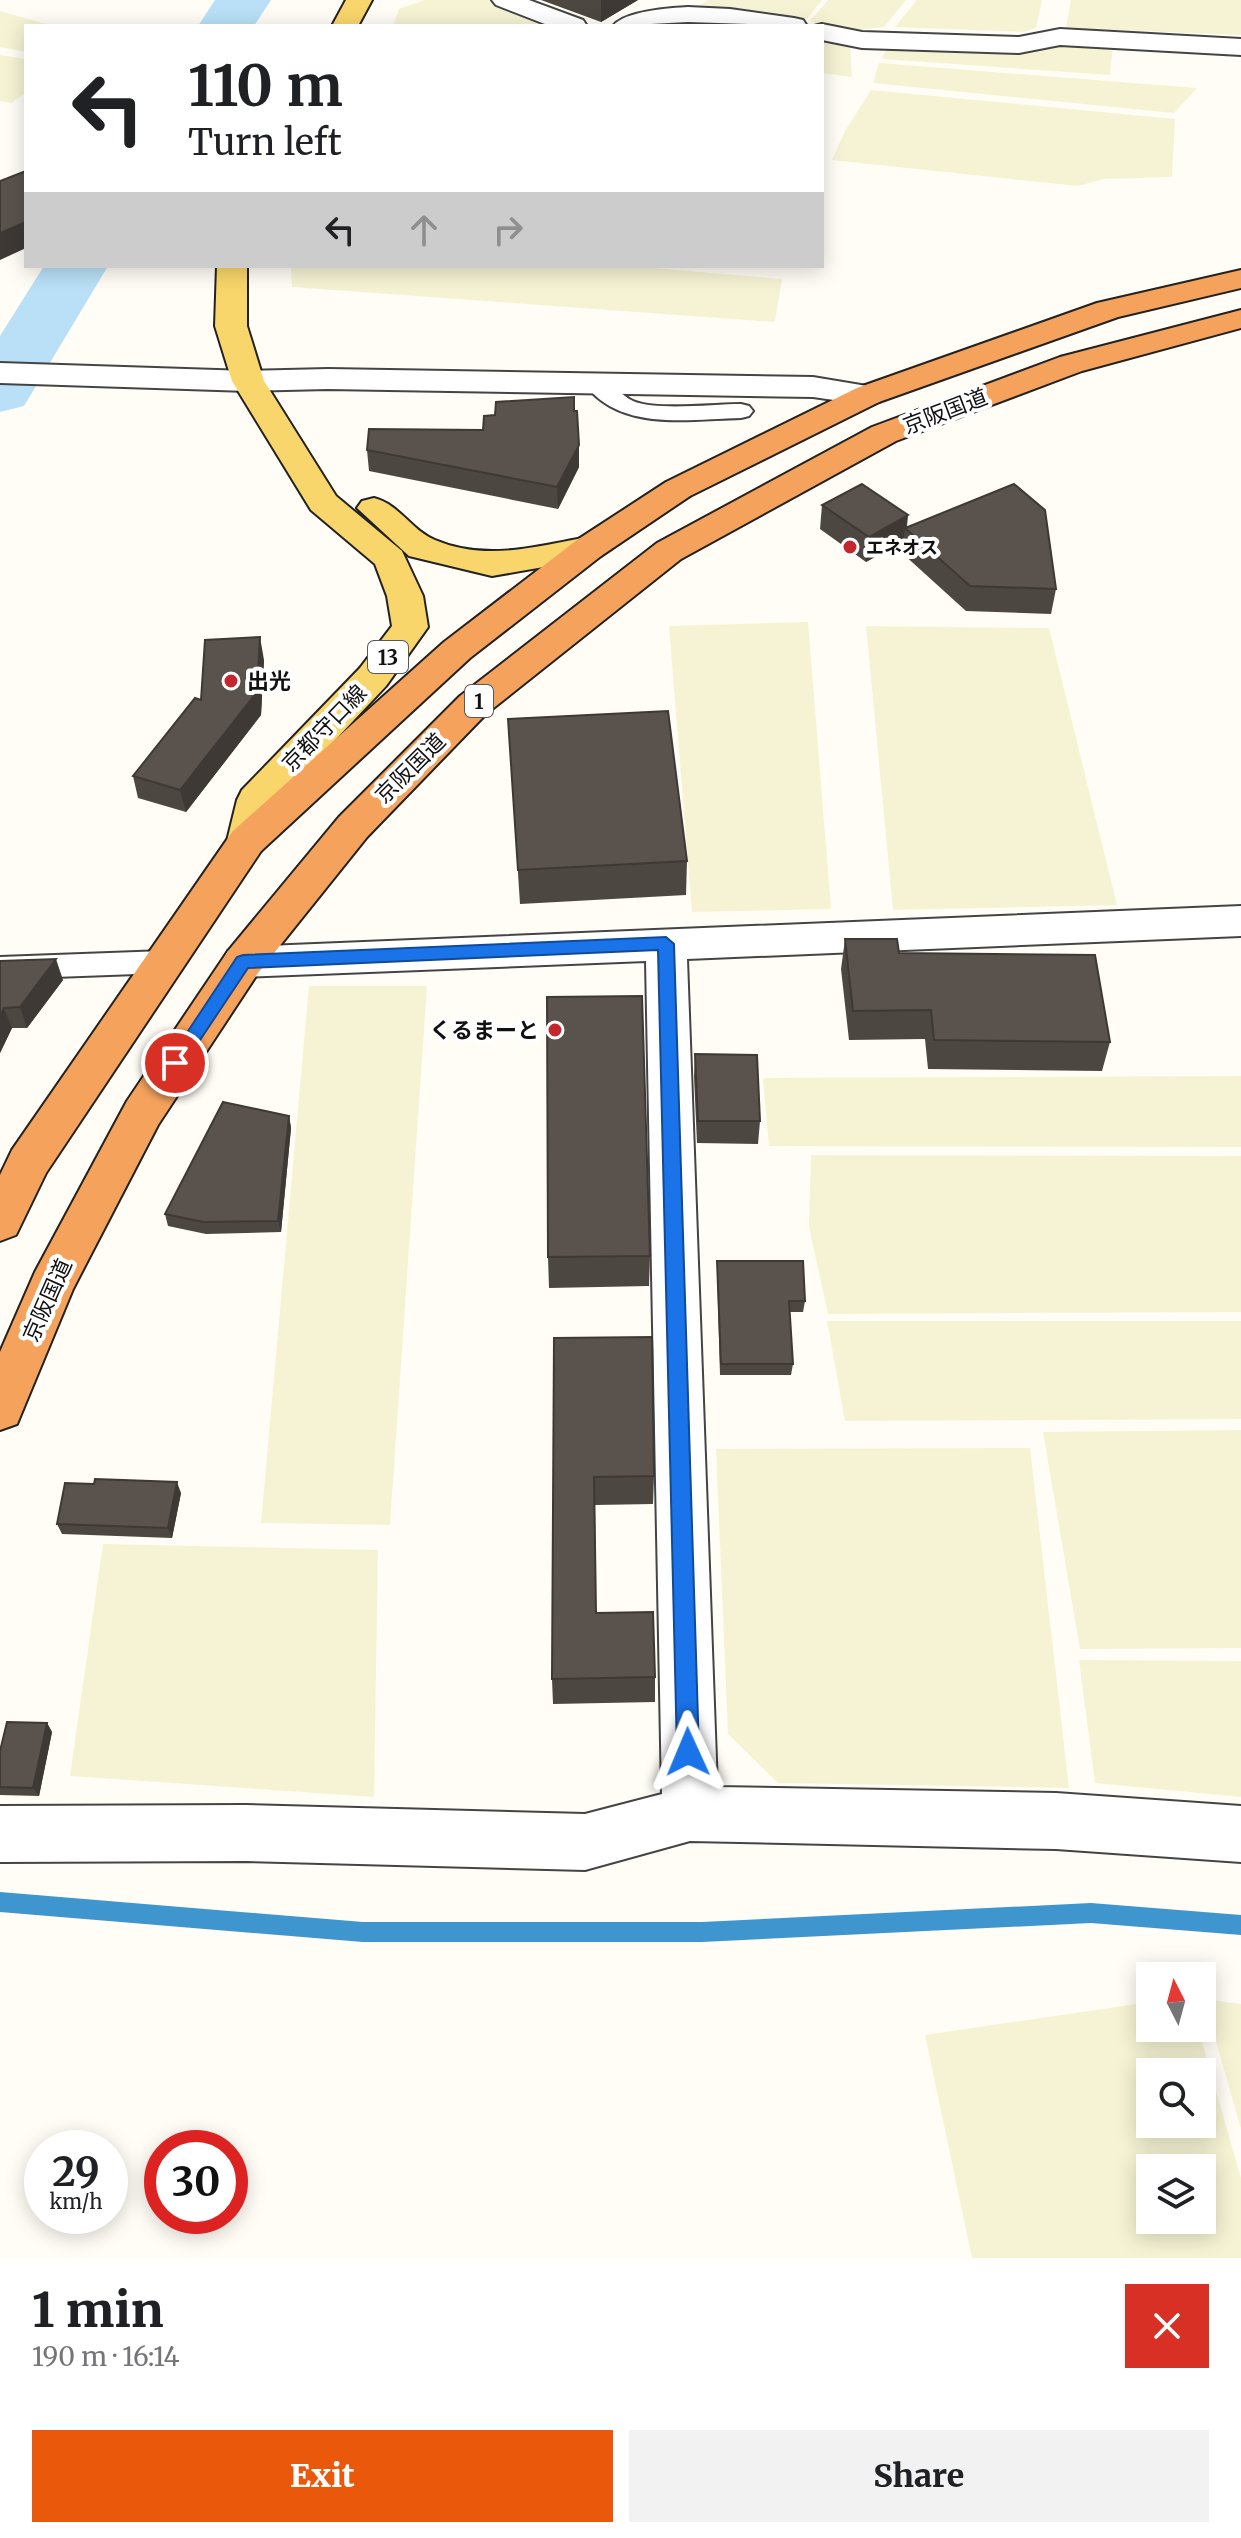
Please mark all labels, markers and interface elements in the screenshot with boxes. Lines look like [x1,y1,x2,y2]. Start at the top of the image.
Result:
text: 110 m [188,51,343,121]
icon: left [56,56,160,160]
text: Turn left [188,120,342,165]
icon: left [318,208,362,252]
icon: ahead [402,208,446,252]
icon: right [486,208,530,252]
street label: 京阪国道 [899,382,991,440]
place label: エネオス [866,536,938,559]
marker: エネオス [841,538,859,556]
road number: 13 [368,641,408,673]
place label: 出光 [247,667,291,695]
marker: 出光 [222,672,240,690]
street label: 京都守口線 [276,679,372,777]
road number: 1 [465,685,493,717]
street label: 京阪国道 [369,727,451,809]
place label: くるまーと [429,1016,539,1044]
marker: くるまーと [546,1021,564,1039]
pin [141,1029,209,1097]
icon: arrive [153,1041,197,1085]
street label: 京阪国道 [16,1254,78,1346]
position arrow [646,1710,730,1794]
north arrow [1136,1962,1216,2042]
map controls [1136,1962,1216,2234]
button: search [1136,2058,1216,2138]
speed limit sign: 30 [144,2130,248,2234]
text: 29 [52,2147,100,2197]
button: layers [1136,2154,1216,2234]
text: km/h [50,2189,102,2214]
text: 1 min [32,2280,164,2340]
button: close [1125,2284,1209,2368]
text: 190 m · 16:14 [32,2340,180,2373]
button: Exit [32,2430,613,2522]
button: Share [629,2430,1209,2522]

